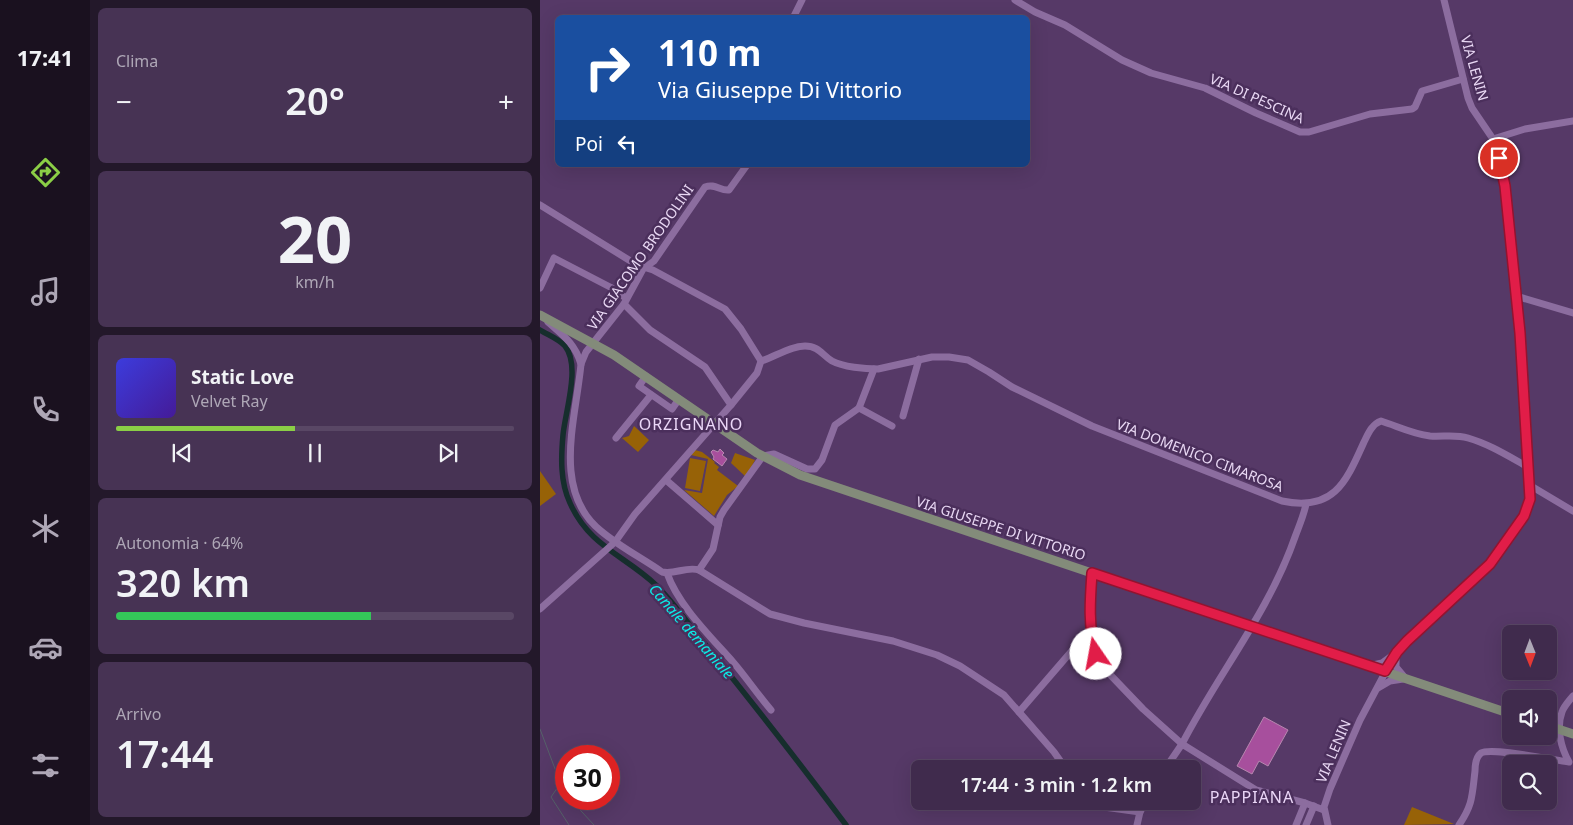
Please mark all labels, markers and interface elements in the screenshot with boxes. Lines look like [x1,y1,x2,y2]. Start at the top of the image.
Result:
text: 110 m [658,29,761,76]
street label: VIA LENIN [1457,33,1493,103]
icon: right [575,35,640,100]
text: 17:41 [17,42,73,72]
text: Clima [116,50,158,72]
street label: VIA DI PESCINA [1207,69,1307,127]
text: 20° [285,74,345,126]
text: Via Giuseppe Di Vittorio [658,74,902,104]
text: − [116,82,132,120]
text: + [498,82,514,120]
icon: left [613,130,641,158]
text: Poi [575,131,603,157]
pin [1478,137,1520,179]
icon: arrive [1485,144,1513,172]
icon: directions [28,155,63,190]
street label: VIA GIACOMO BRODOLINI [582,180,698,334]
text: 20 [278,194,352,282]
text: km/h [295,271,335,293]
icon: music [28,274,63,309]
text: Static Love [191,364,294,390]
text: Velvet Ray [191,390,268,412]
icon: phone [28,392,63,427]
district label: ORZIGNANO [639,413,743,435]
street label: VIA DOMENICO CIMAROSA [1114,414,1286,496]
icon: previous [168,439,196,467]
icon: pause [301,439,329,467]
icon: next [434,439,462,467]
street label: VIA GIUSEPPE DI VITTORIO [914,492,1088,564]
icon: climate [28,511,63,546]
text: Autonomia · 64% [116,532,243,554]
text: 320 km [116,556,250,608]
water label: Canale demaniale [645,579,739,683]
north arrow [1502,625,1558,680]
map controls [1502,625,1557,810]
position arrow [1069,627,1121,679]
icon: car [28,630,63,665]
button: sound [1502,690,1557,745]
text: Arrivo [116,703,161,725]
street label: VIA LENIN [1311,717,1355,785]
text: 17:44 [116,727,213,779]
speed limit sign: 30 [555,745,620,810]
icon: filters [28,748,63,783]
button: search [1502,755,1557,810]
text: 17:44 · 3 min · 1.2 km [960,772,1152,798]
district label: PAPPIANA [1210,786,1294,808]

